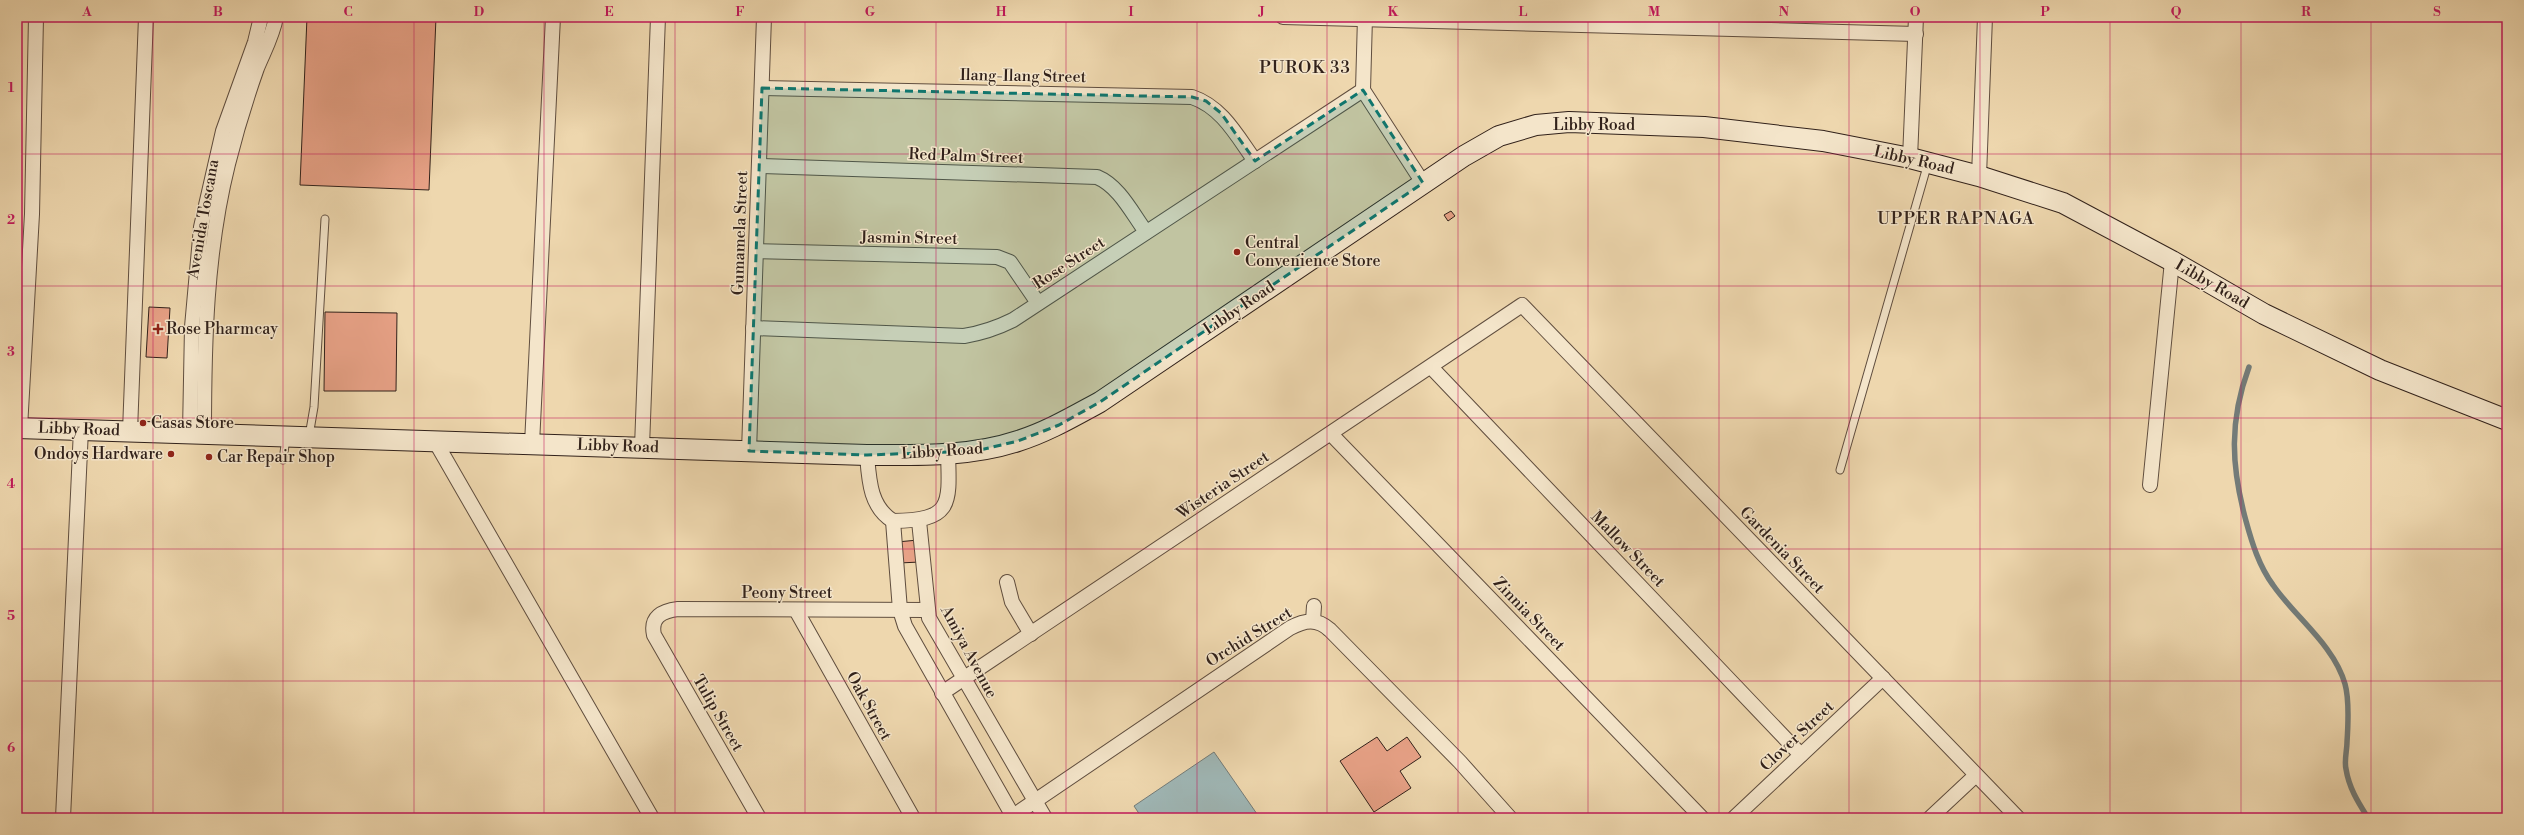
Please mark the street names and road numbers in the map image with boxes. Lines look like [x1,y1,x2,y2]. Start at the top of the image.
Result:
street label: Ilang-Ilang Street [960,65,1087,87]
street label: Libby Road [1553,115,1635,135]
street label: Libby Road [1872,141,1956,179]
street label: Red Palm Street [908,144,1024,168]
street label: Avenida Toscana [182,157,224,281]
street label: Gumamela Street [728,170,752,296]
street label: Jasmin Street [859,227,958,249]
street label: Rose Street [1029,232,1109,294]
street label: Libby Road [2171,255,2253,313]
street label: Libby Road [1199,277,1279,339]
street label: Libby Road [38,418,120,440]
street label: Libby Road [577,435,659,457]
street label: Libby Road [900,438,984,464]
street label: Wisteria Street [1172,447,1273,524]
street label: Gardenia Street [1735,502,1829,598]
street label: Mallow Street [1587,507,1670,591]
street label: Zinnia Street [1489,573,1569,655]
street label: Peony Street [742,583,833,603]
street label: Amiya Avenue [936,601,1002,702]
street label: Orchid Street [1202,602,1296,671]
street label: Oak Street [842,668,896,744]
street label: Tulip Street [688,671,748,755]
street label: Clover Street [1756,696,1838,775]

